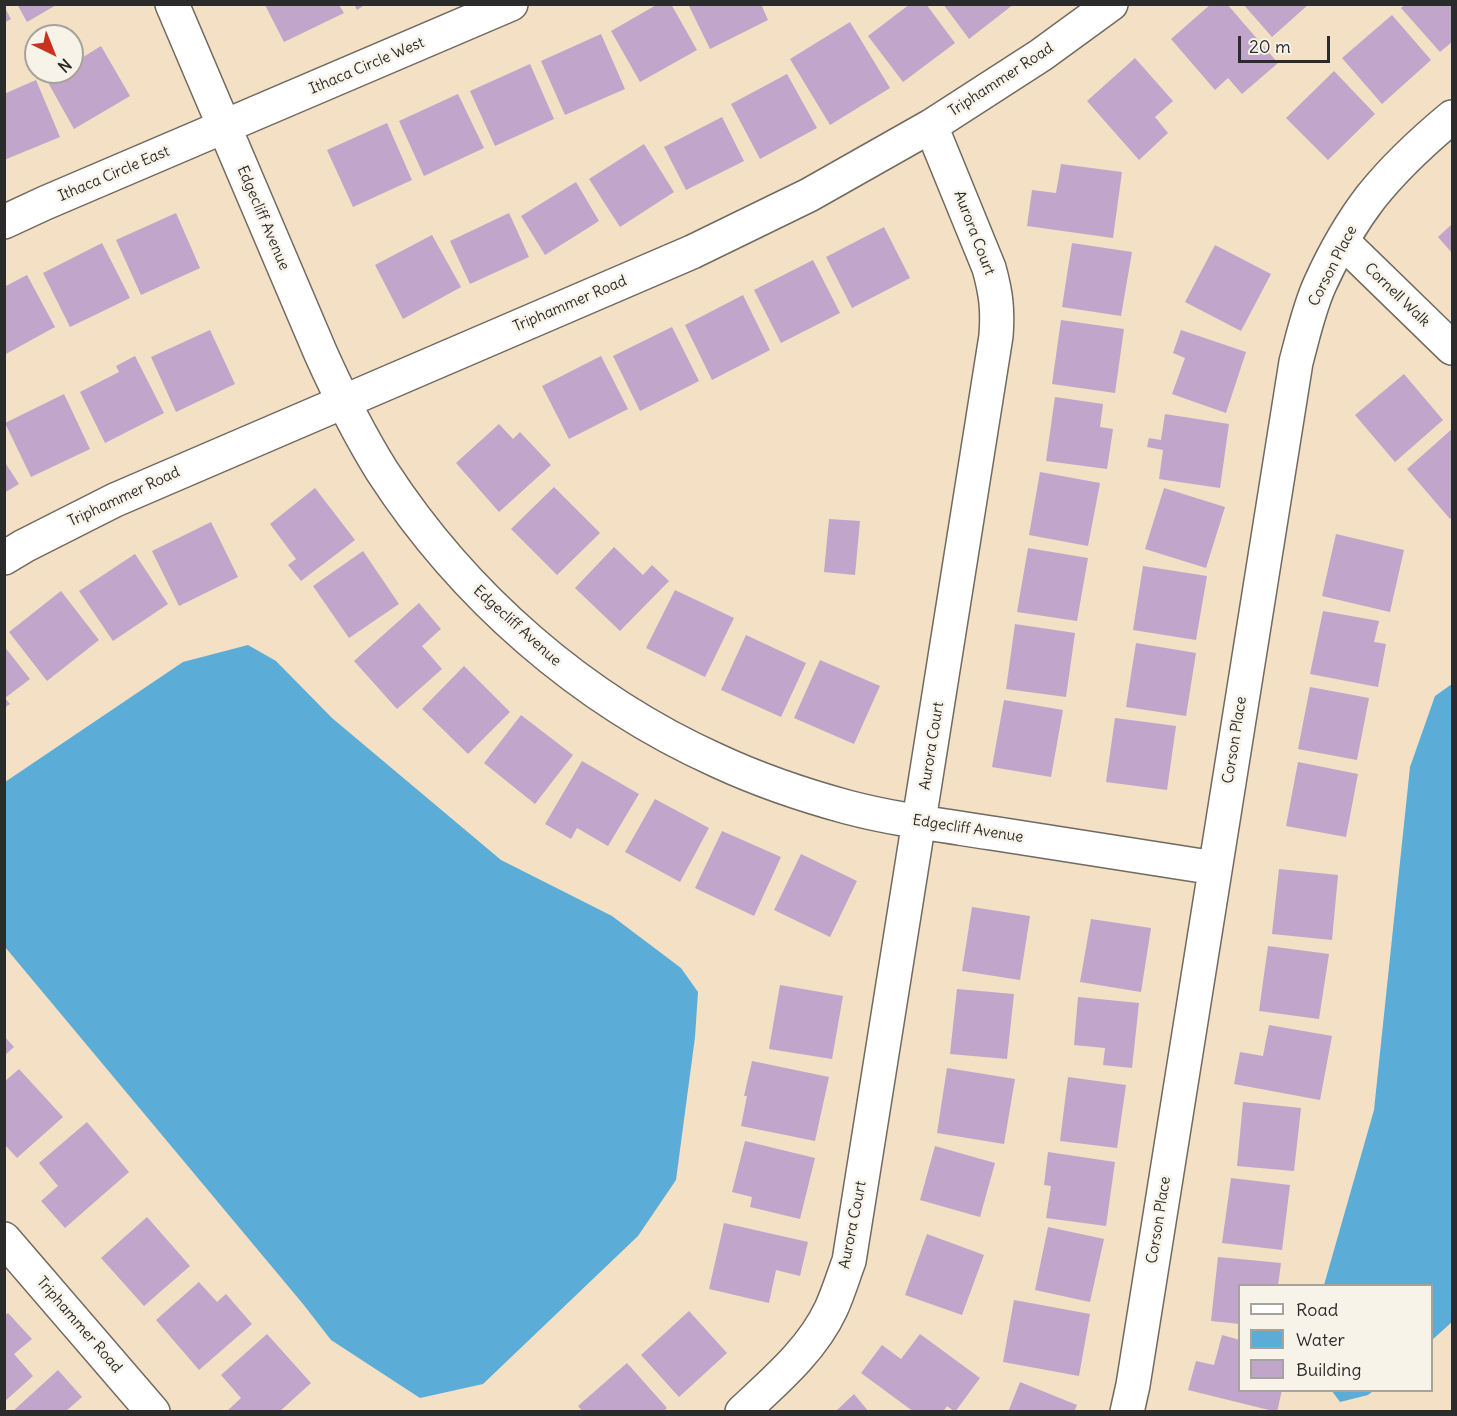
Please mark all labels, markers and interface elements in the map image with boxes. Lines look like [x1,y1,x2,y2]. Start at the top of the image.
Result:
north arrow [24,24,84,84]
scale bar [1241,24,1332,62]
street label: Ithaca Circle West [307,34,427,98]
text: 20 m [1249,35,1291,58]
street label: Triphammer Road [945,39,1057,121]
text: N [54,55,76,77]
street label: Ithaca Circle East [56,142,172,206]
street label: Edgecliff Avenue [233,163,293,273]
street label: Aurora Court [950,188,998,278]
street label: Corson Place [1305,223,1361,309]
street label: Cornell Walk [1361,259,1433,331]
street label: Triphammer Road [511,272,629,336]
street label: Triphammer Road [65,463,183,531]
street label: Edgecliff Avenue [469,582,565,670]
street label: Corson Place [1219,695,1251,785]
street label: Aurora Court [916,701,948,791]
street label: Edgecliff Avenue [911,811,1025,847]
street label: Corson Place [1143,1175,1175,1265]
street label: Aurora Court [836,1180,870,1270]
street label: Triphammer Road [32,1273,126,1377]
legend [1238,1284,1433,1392]
text: Road [1296,1298,1338,1321]
text: Water [1296,1328,1345,1351]
text: Building [1296,1358,1361,1381]

